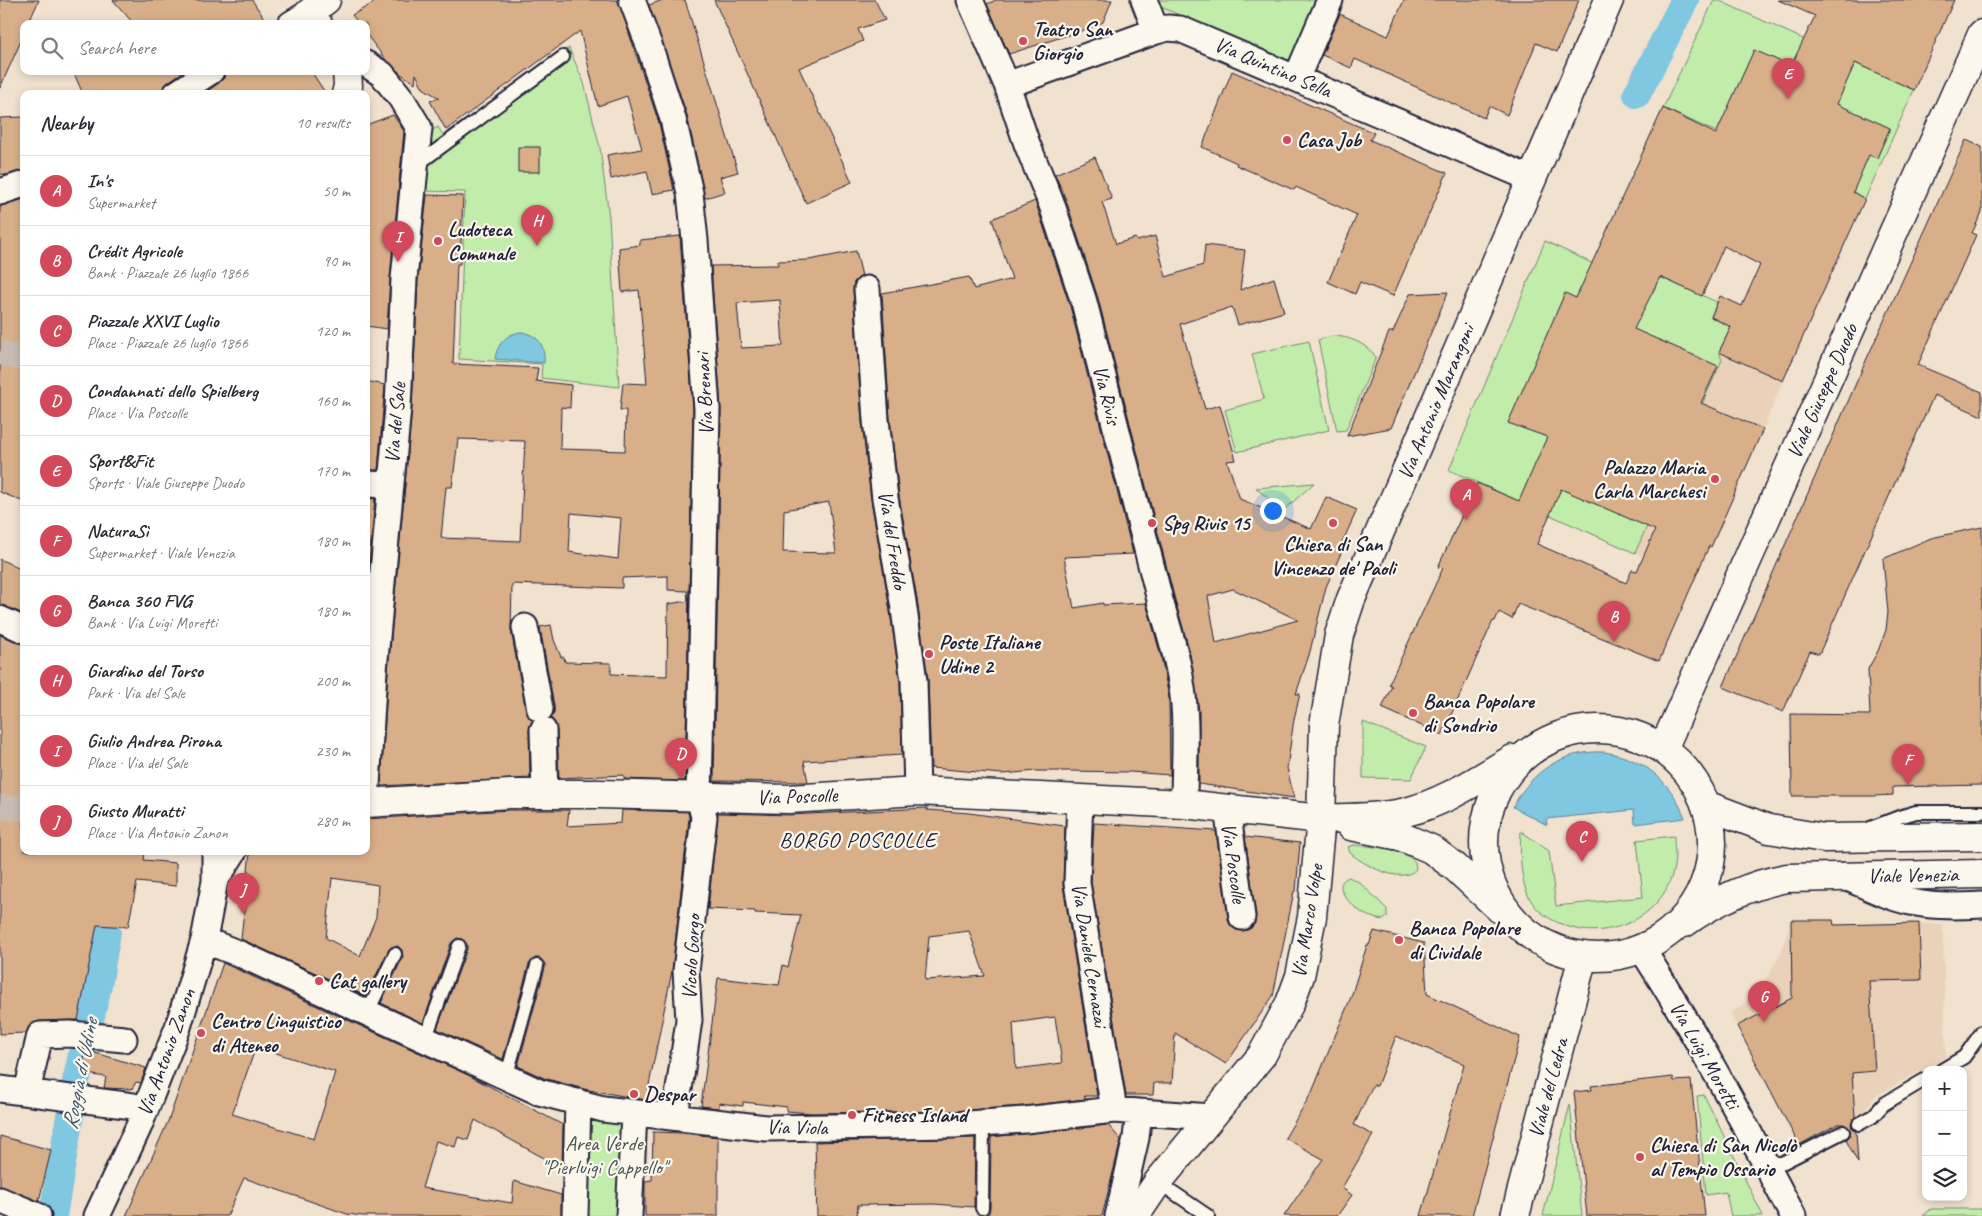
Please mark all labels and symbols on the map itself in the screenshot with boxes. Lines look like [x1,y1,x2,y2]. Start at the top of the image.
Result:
place label: Teatro San Giorgio [1033,16,1114,66]
street label: Via Quintino Sella [1211,31,1337,104]
marker: Teatro San Giorgio [1017,35,1029,47]
pin: E [1772,58,1804,99]
place label: Casa Job [1297,127,1363,153]
marker: Casa Job [1281,134,1293,146]
pin: H [521,205,553,246]
place label: Ludoteca Comunale [448,216,517,266]
pin: I [382,221,414,262]
marker: Ludoteca Comunale [432,235,444,247]
street label: Via Antonio Marangoni [1392,318,1482,483]
street label: Viale Giuseppe Duodo [1781,318,1864,463]
street label: Via Brenari [689,349,719,436]
street label: Via Rivis [1087,363,1127,429]
street label: Via del Sale [379,380,412,464]
place label: Palazzo Maria Carla Marchesi [1593,454,1708,504]
marker: Palazzo Maria Carla Marchesi [1709,473,1721,485]
pin: A [1450,479,1482,520]
street label: Via del Freddo [872,489,914,594]
your location [1260,498,1286,524]
place label: Spg Rivis 15 [1162,510,1252,536]
marker: Spg Rivis 15 [1146,517,1158,529]
marker: Chiesa di San Vincenzo de' Paoli [1327,517,1339,529]
place label: Chiesa di San Vincenzo de' Paoli [1271,531,1398,581]
pin: B [1598,601,1630,642]
place label: Poste Italiane Udine 2 [939,629,1042,679]
marker: Poste Italiane Udine 2 [923,648,935,660]
place label: Banca Popolare di Sondrio [1423,688,1536,738]
marker: Banca Popolare di Sondrio [1407,707,1419,719]
pin: D [665,738,697,779]
pin: F [1892,744,1924,785]
street label: Via Poscolle [756,782,839,810]
street label: Via Poscolle [1216,821,1253,906]
pin: C [1566,821,1598,862]
district label: BORGO POSCOLLE [779,826,939,854]
street label: Via Marco Volpe [1285,861,1329,980]
street label: Viale Venezia [1867,861,1960,889]
pin: J [227,873,259,914]
street label: Via Daniele Cernazai [1066,881,1115,1032]
street label: Vicolo Gorgo [676,911,706,1000]
place label: Banca Popolare di Cividale [1409,915,1522,965]
marker: Banca Popolare di Cividale [1393,934,1405,946]
place label: Cat gallery [329,968,409,994]
marker: Cat gallery [313,975,325,987]
pin: G [1748,981,1780,1022]
street label: Via Antonio Zanon [131,984,201,1119]
street label: Via Luigi Moretti [1664,997,1748,1116]
place label: Centro Linguistico di Ateneo [211,1008,342,1058]
water label: Roggia di Udine [56,1014,105,1132]
marker: Centro Linguistico di Ateneo [195,1027,207,1039]
street label: Viale del Ledra [1522,1033,1574,1141]
place label: Despar [644,1081,697,1107]
marker: Despar [628,1088,640,1100]
place label: Fitness Island [862,1102,970,1128]
marker: Fitness Island [846,1109,858,1121]
street label: Via Viola [766,1113,829,1141]
park label: Area Verde "Pierluigi Cappello" [541,1130,671,1180]
place label: Chiesa di San Nicolò al Tempio Ossario [1650,1132,1798,1182]
marker: Chiesa di San Nicolò al Tempio Ossario [1634,1151,1646,1163]

